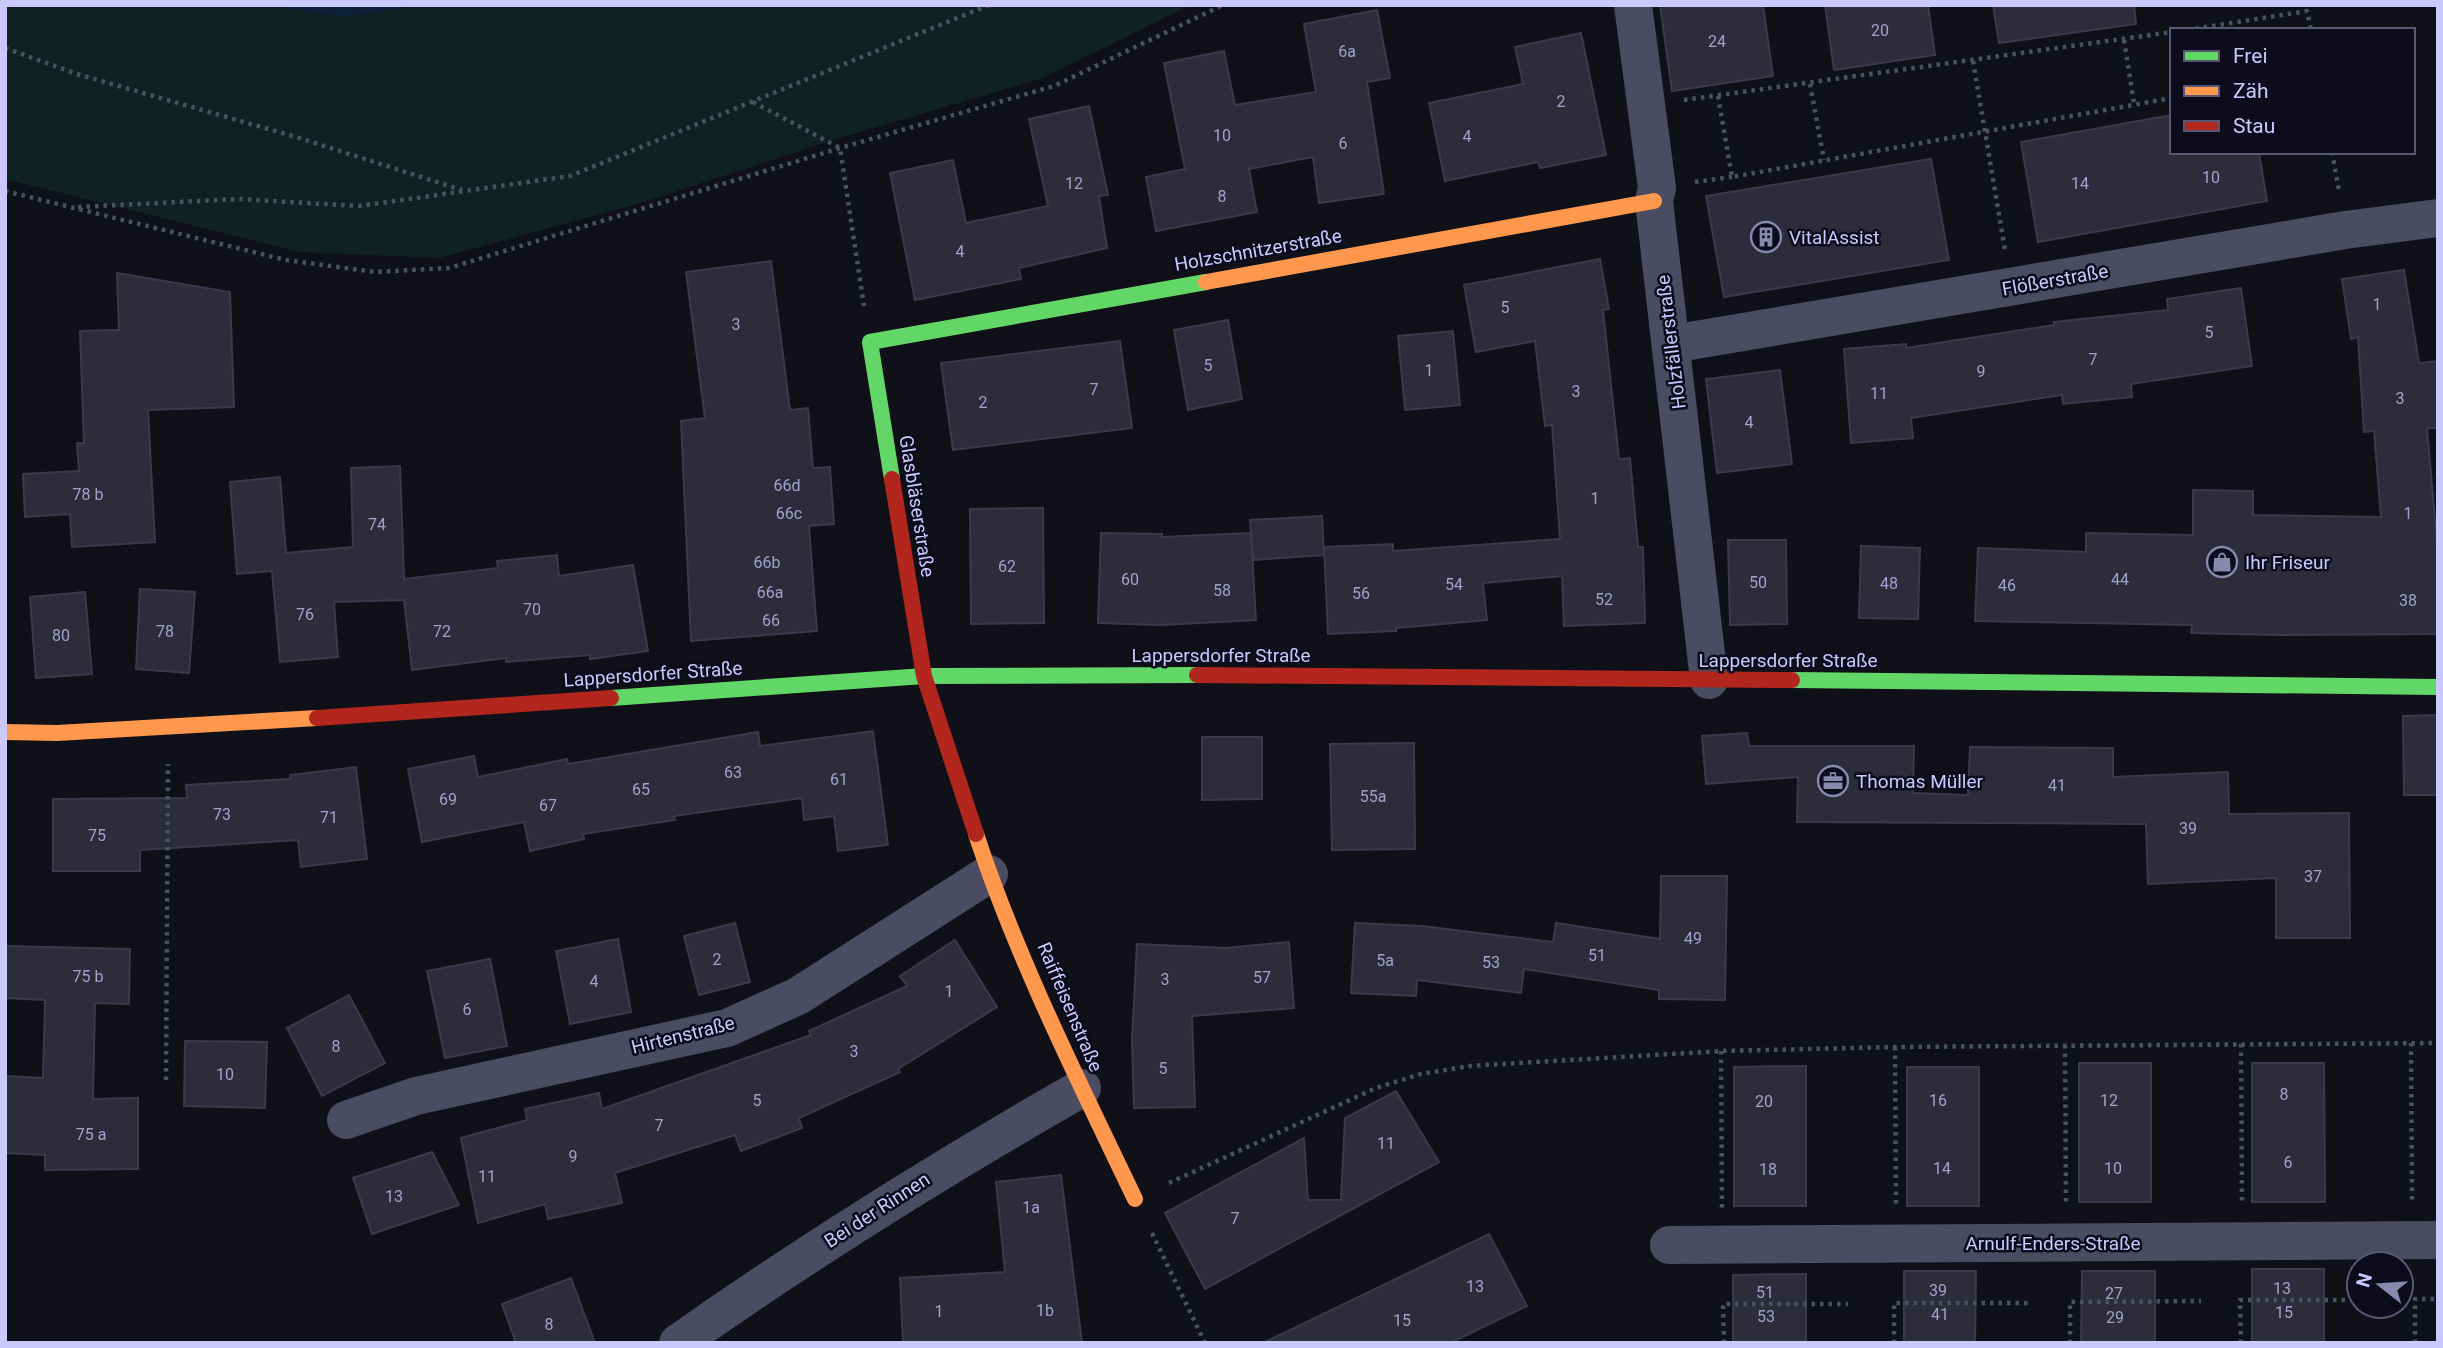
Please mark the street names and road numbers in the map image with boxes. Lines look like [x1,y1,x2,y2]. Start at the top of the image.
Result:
street label: Holzschnitzerstraße [1173,224,1343,276]
street label: Flößerstraße [2000,259,2110,301]
street label: Holzfällerstraße [1651,274,1691,410]
street label: Glasbläserstraße [894,433,940,579]
street label: Lappersdorfer Straße [1131,644,1311,667]
street label: Lappersdorfer Straße [1698,649,1878,672]
street label: Lappersdorfer Straße [563,656,743,692]
street label: Raiffeisenstraße [1032,939,1108,1075]
street label: Hirtenstraße [629,1011,737,1059]
street label: Bei der Rinnen [820,1167,934,1253]
street label: Arnulf-Enders-Straße [1965,1232,2141,1255]

